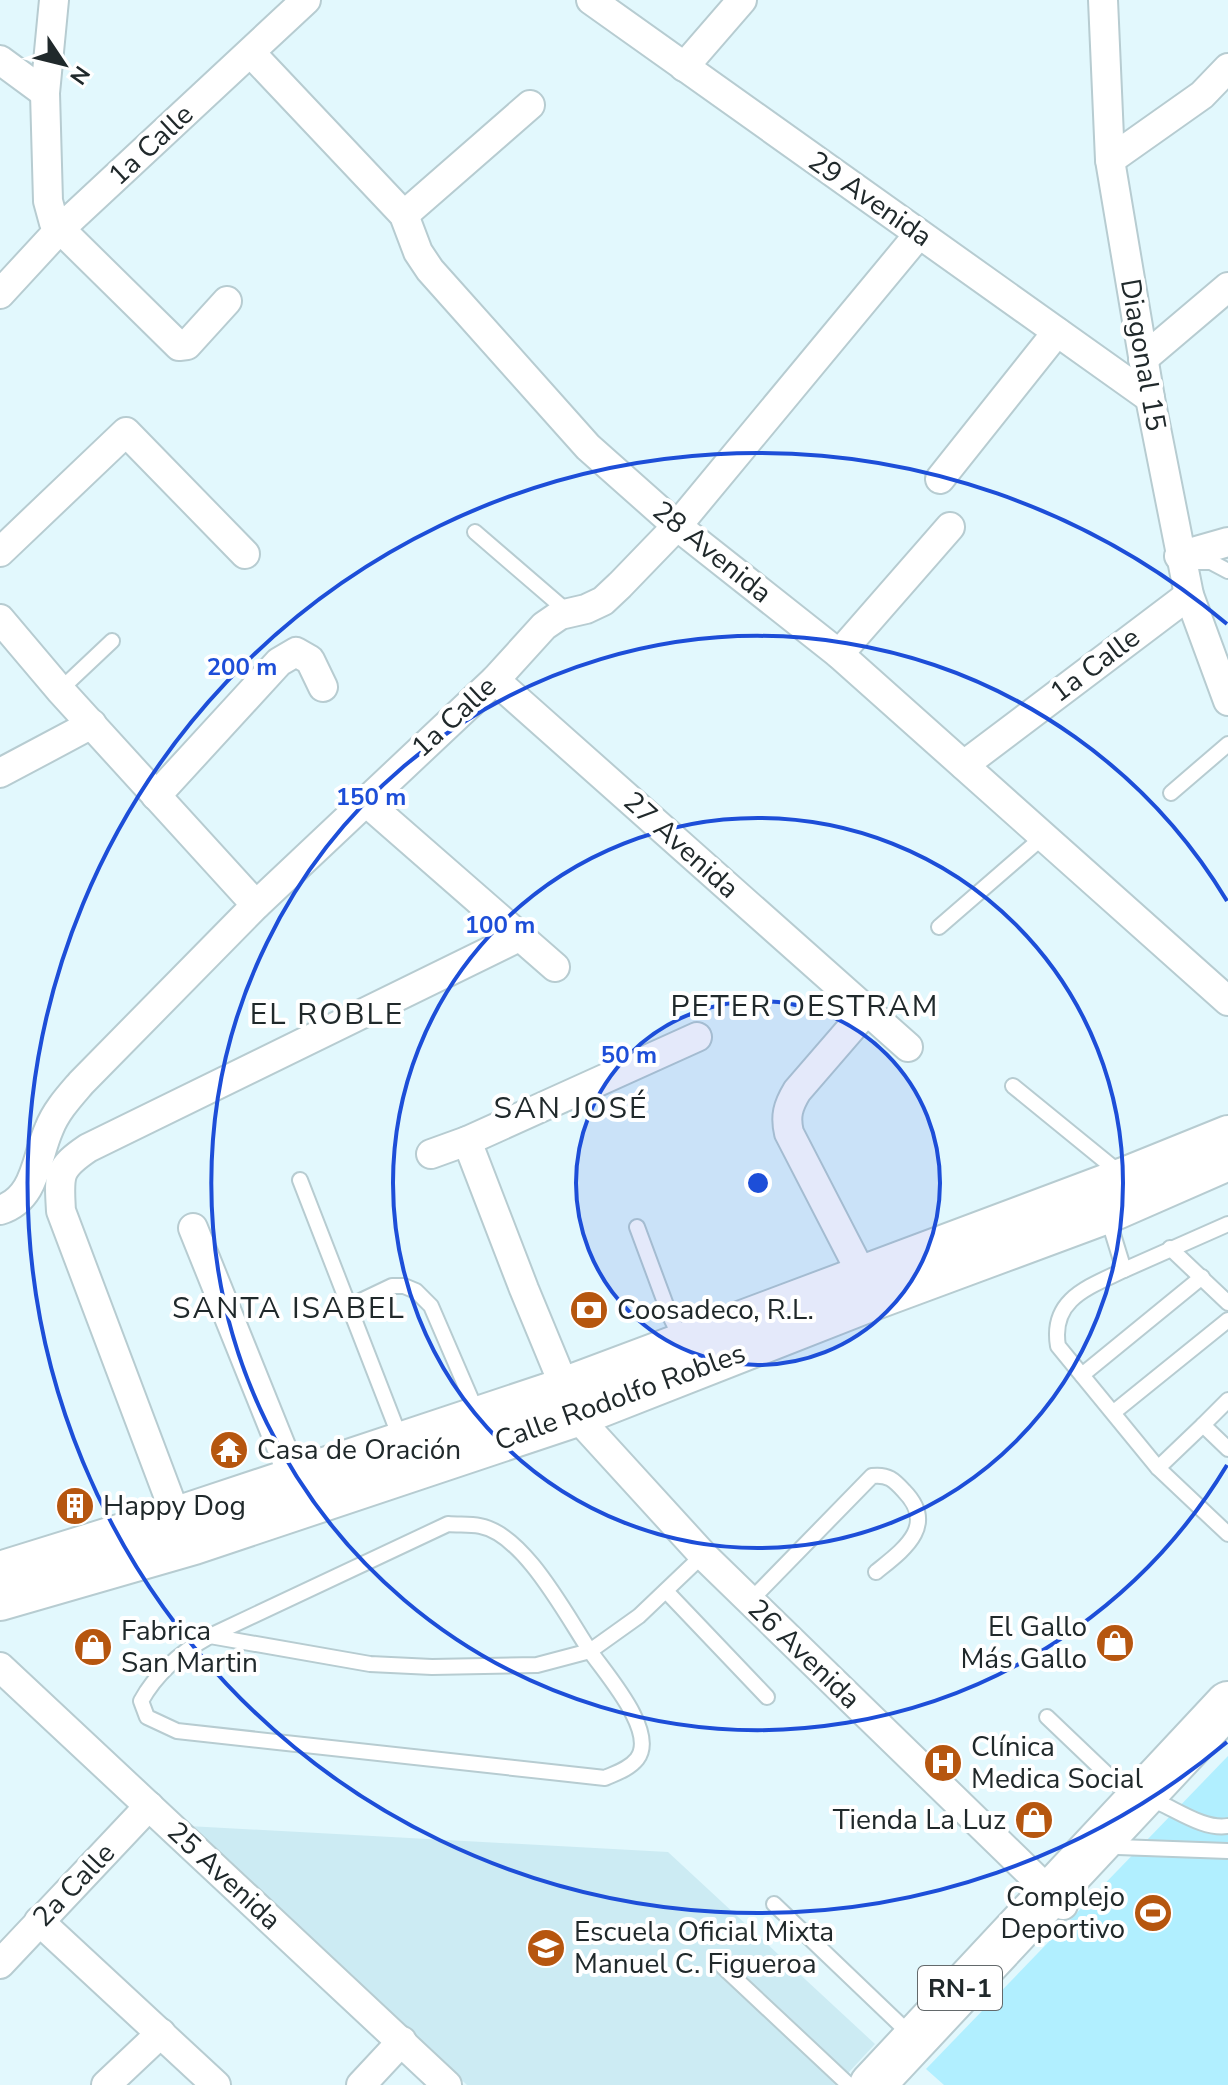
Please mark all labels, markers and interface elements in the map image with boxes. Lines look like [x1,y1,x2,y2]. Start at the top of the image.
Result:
north arrow [24,24,104,104]
text: N [63,60,97,90]
street label: 1a Calle [100,96,202,194]
street label: 29 Avenida [800,142,940,256]
street label: Diagonal 15 [1111,276,1175,434]
street label: 28 Avenida [644,492,780,612]
street label: 1a Calle [1042,619,1148,711]
text: 200 m [207,651,277,683]
street label: 1a Calle [403,668,505,766]
text: 150 m [336,781,406,813]
street label: 27 Avenida [615,783,747,907]
text: 100 m [465,909,535,941]
district label: PETER OESTRAM [671,986,939,1027]
district label: EL ROBLE [250,994,404,1035]
text: 50 m [601,1039,657,1071]
district label: SAN JOSÉ [494,1088,648,1129]
centre of rings [744,1169,772,1197]
district label: SANTA ISABEL [172,1288,406,1329]
bank icon: Coosadeco, R.L. [568,1289,610,1331]
place label: Coosadeco, R.L. [617,1291,814,1329]
street label: Calle Rodolfo Robles [489,1334,751,1460]
temple icon: Casa de Oración [208,1429,250,1471]
place label: Casa de Oración [257,1431,461,1469]
building icon: Happy Dog [54,1485,96,1527]
place label: Happy Dog [103,1487,246,1525]
street label: 26 Avenida [739,1591,869,1717]
place label: El Gallo Más Gallo [960,1608,1087,1678]
place label: Fabrica San Martin [121,1612,258,1682]
shop icon: El Gallo Más Gallo [1094,1622,1136,1664]
shop icon: Fabrica San Martin [72,1626,114,1668]
place label: Clínica Medica Social [971,1728,1144,1798]
hospital icon: Clínica Medica Social [922,1742,964,1784]
shop icon: Tienda La Luz [1013,1799,1055,1841]
place label: Tienda La Luz [833,1801,1006,1839]
street label: 25 Avenida [159,1813,289,1939]
street label: 2a Calle [24,1835,124,1935]
place label: Complejo Deportivo [1001,1878,1125,1948]
sports icon: Complejo Deportivo [1132,1892,1174,1934]
place label: Escuela Oficial Mixta Manuel C. Figueroa [574,1913,834,1983]
school or university icon: Escuela Oficial Mixta Manuel C. Figueroa [525,1927,567,1969]
road number: RN-1 [918,1966,1002,2010]

